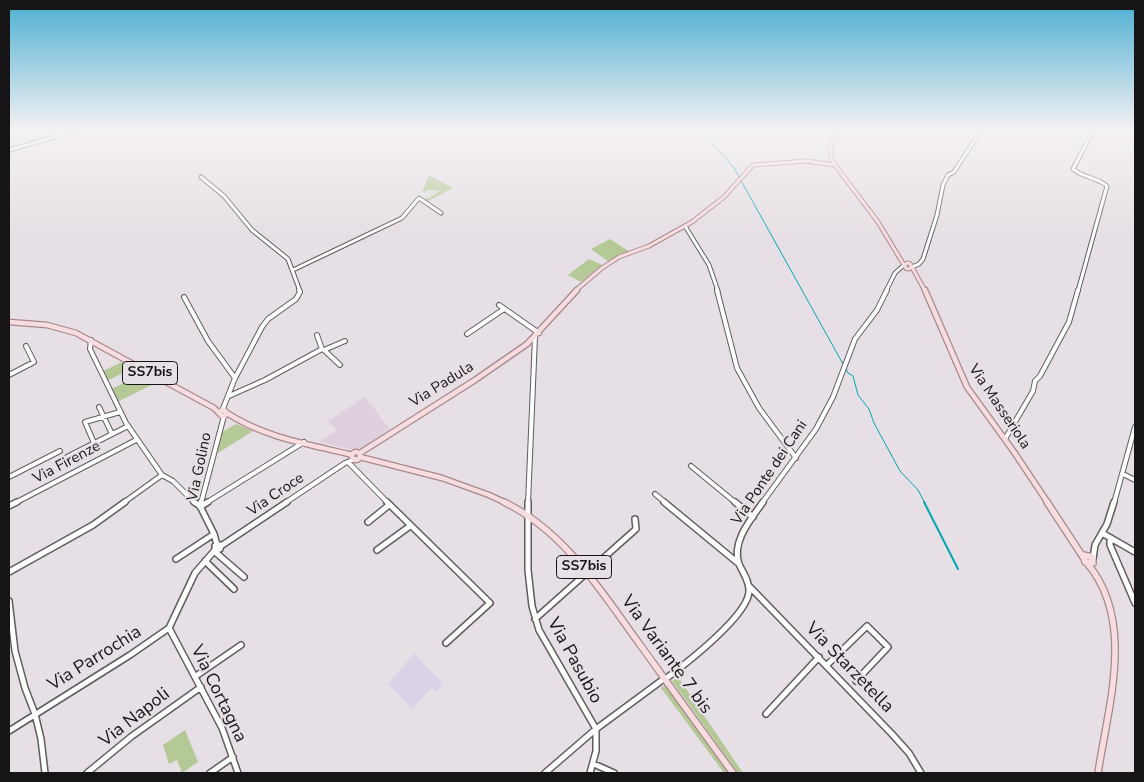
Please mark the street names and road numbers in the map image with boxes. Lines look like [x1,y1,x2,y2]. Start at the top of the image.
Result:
street label: Via Padula [407,358,477,412]
street label: Via Masseriola [964,361,1034,453]
road number: SS7bis [122,362,178,384]
street label: Via Ponte dei Cani [728,417,812,529]
street label: Via Golino [184,431,216,503]
street label: Via Firenze [30,438,104,488]
street label: Via Croce [244,470,308,520]
road number: SS7bis [556,556,612,578]
street label: Via Variante 7 bis [616,592,716,718]
street label: Via Pasubio [542,614,606,708]
street label: Via Starzetella [800,618,898,718]
street label: Via Parrochia [44,622,146,696]
street label: Via Cortagna [185,642,251,746]
street label: Via Napoli [95,684,175,752]

